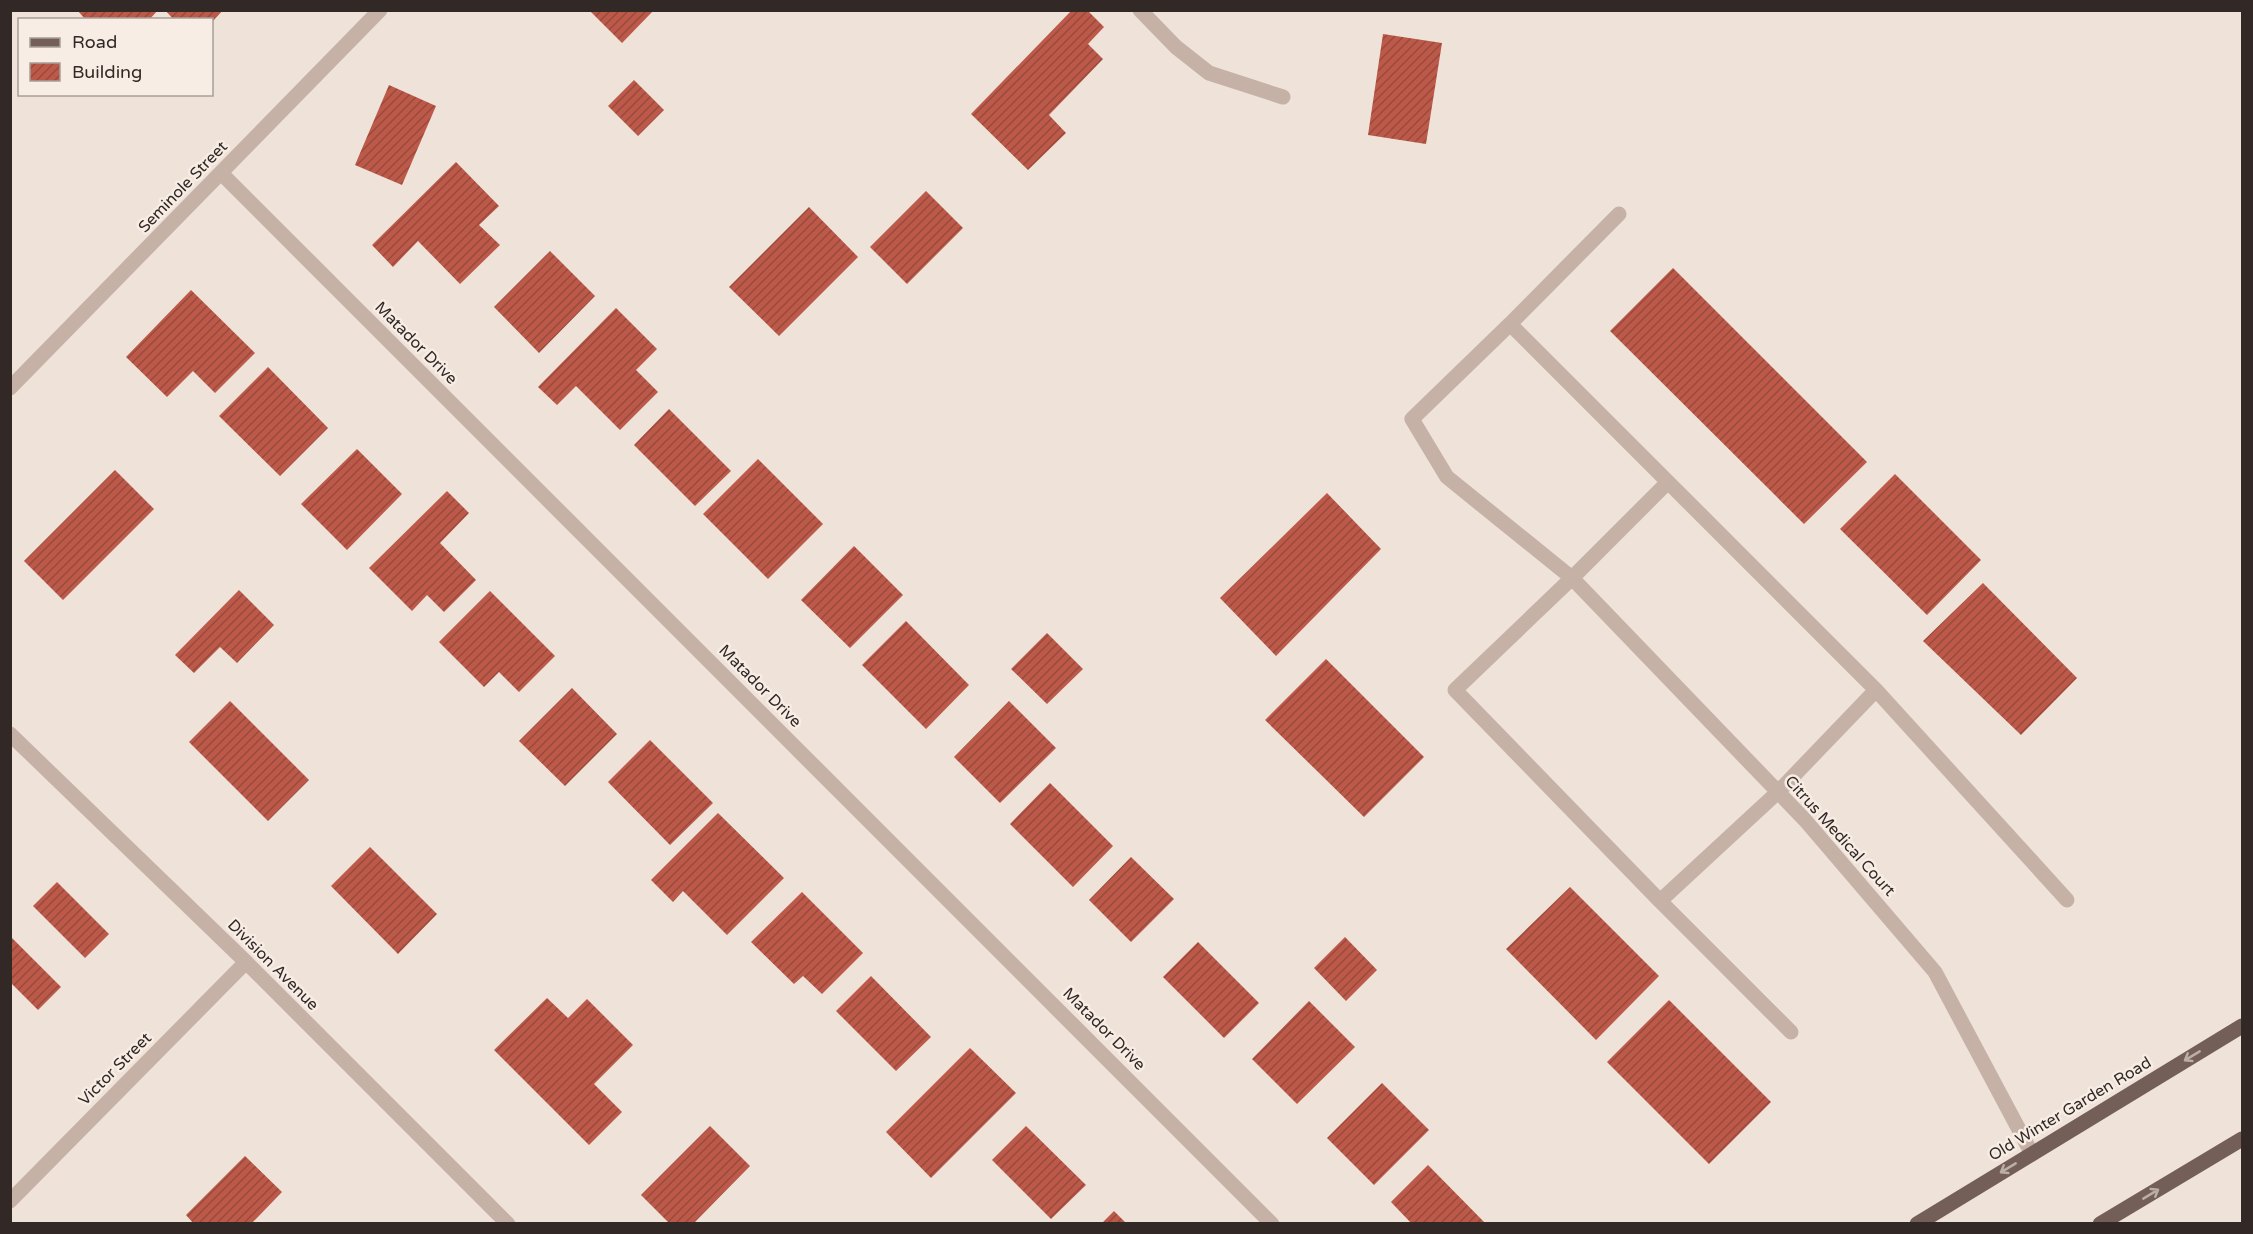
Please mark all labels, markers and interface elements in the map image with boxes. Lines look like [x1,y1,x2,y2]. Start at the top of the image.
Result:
legend [18,18,213,96]
text: Road [72,31,117,53]
text: Building [72,61,142,83]
street label: Seminole Street [134,137,232,237]
street label: Matador Drive [370,297,462,389]
street label: Matador Drive [714,640,806,732]
street label: Citrus Medical Court [1781,772,1899,900]
street label: Division Avenue [223,915,323,1015]
street label: Matador Drive [1058,983,1150,1075]
street label: Victor Street [74,1028,156,1110]
one-way arrow [2184,1050,2201,1063]
street label: Old Winter Garden Road [1985,1052,2155,1166]
one-way arrow [2000,1163,2017,1175]
one-way arrow [2142,1187,2159,1199]

